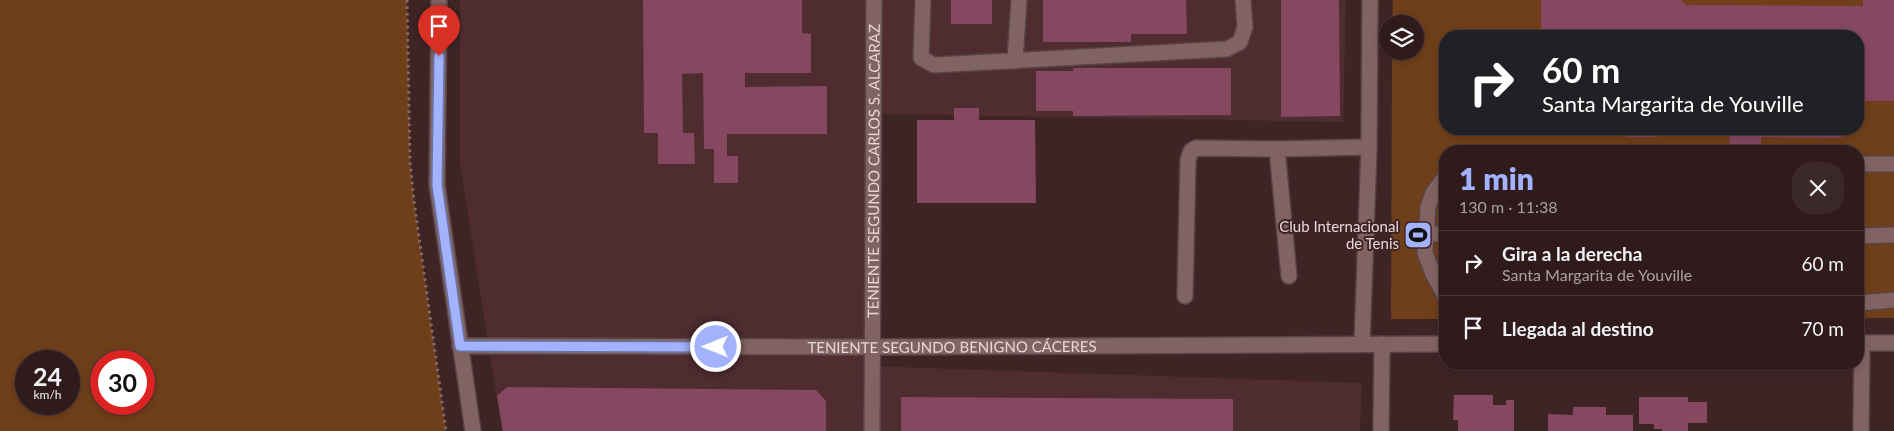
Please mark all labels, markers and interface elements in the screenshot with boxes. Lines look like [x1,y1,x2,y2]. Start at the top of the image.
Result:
pin [418,5,460,56]
icon: arrive [425,12,453,40]
map controls [1379,15,1424,60]
button: layers [1379,15,1424,60]
street label: TENIENTE SEGUNDO CARLOS S. ALCARAZ [864,24,883,318]
text: 60 m [1542,48,1620,90]
icon: right [1459,50,1524,115]
text: Santa Margarita de Youville [1542,90,1804,117]
text: 1 min [1459,160,1534,196]
button: close [1792,162,1844,214]
text: 130 m · 11:38 [1459,197,1558,216]
place label: Club Internacional de Tenis [1279,217,1399,252]
sports icon: Club Internacional de Tenis [1403,220,1433,250]
text: Gira a la derecha [1502,242,1642,265]
icon: right [1459,249,1487,277]
text: 60 m [1801,252,1844,275]
text: Santa Margarita de Youville [1502,265,1692,284]
icon: arrive [1459,314,1487,342]
text: Llegada al destino [1502,317,1654,340]
text: 70 m [1801,317,1844,340]
position arrow [689,320,741,372]
street label: TENIENTE SEGUNDO BENIGNO CÁCERES [807,337,1097,356]
speed limit sign: 30 [90,350,155,415]
text: 24 [33,361,62,391]
text: km/h [33,387,62,402]

